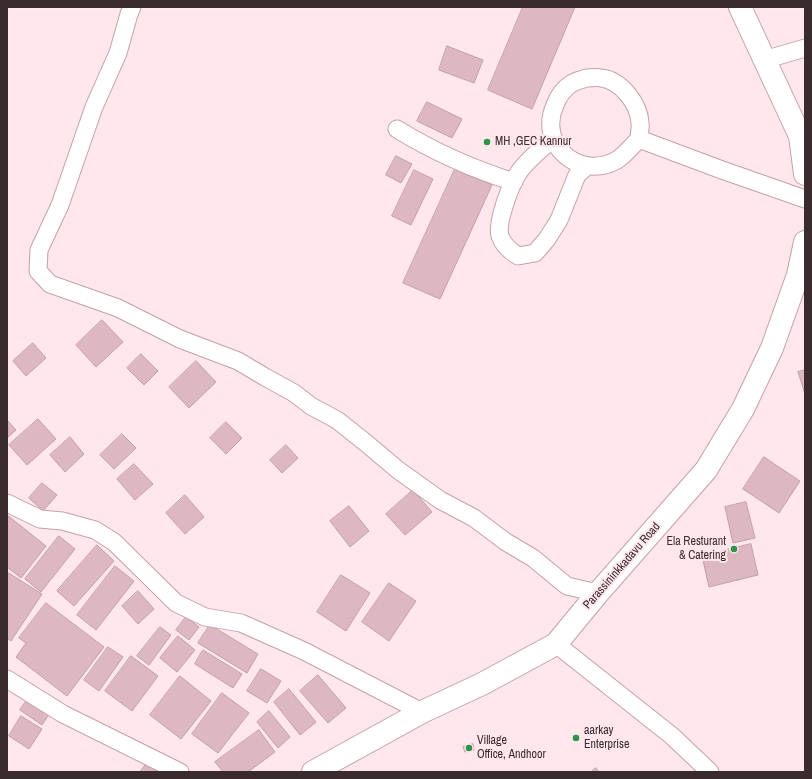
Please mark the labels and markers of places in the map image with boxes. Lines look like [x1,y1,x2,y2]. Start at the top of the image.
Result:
place label: MH ,GEC Kannur [495,135,572,149]
marker: MH ,GEC Kannur [482,137,492,147]
place label: Ela Resturant & Catering [666,535,726,563]
marker: Ela Resturant & Catering [729,544,739,554]
place label: aarkay Enterprise [584,724,629,752]
marker: aarkay Enterprise [571,733,581,743]
place label: Village Office, Andhoor [477,734,546,762]
marker: Village Office, Andhoor [464,743,474,753]

